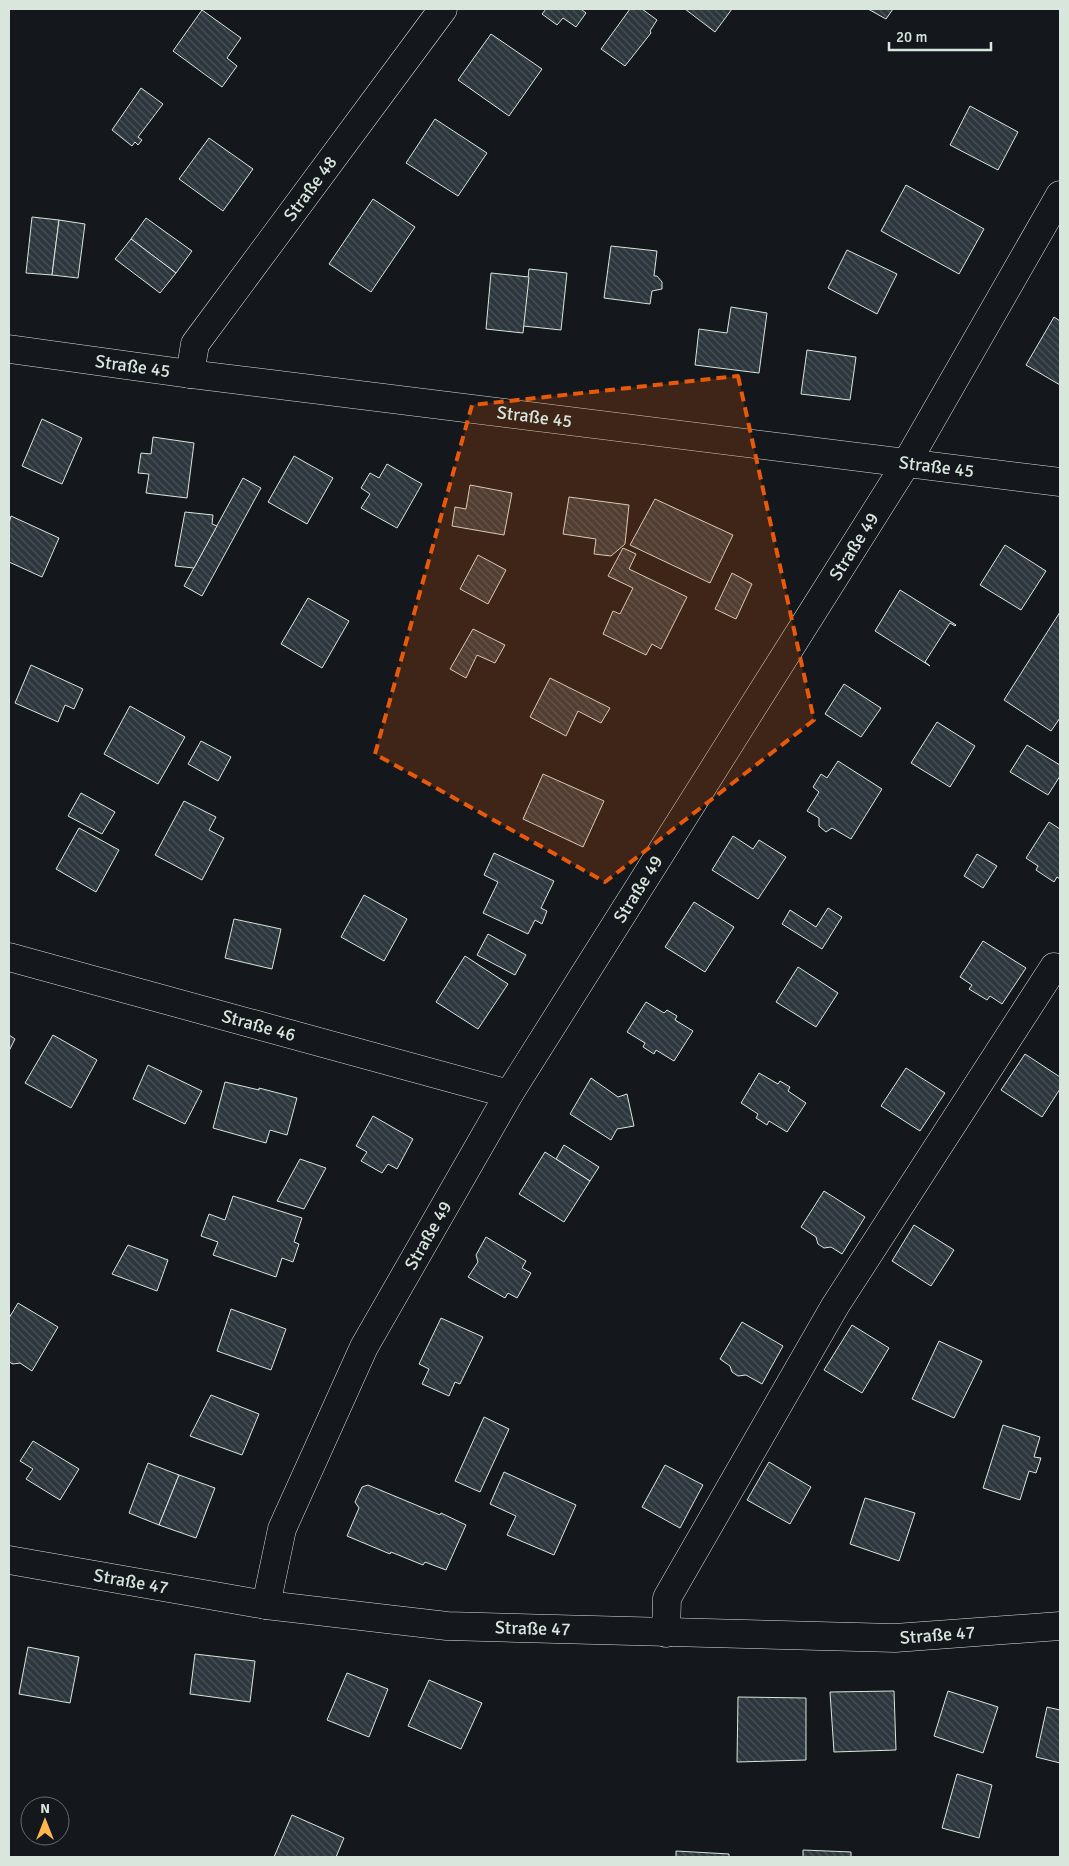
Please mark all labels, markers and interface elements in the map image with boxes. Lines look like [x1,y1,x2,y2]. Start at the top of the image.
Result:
scale bar [889,20,992,52]
text: 20 m [896,28,927,46]
street label: Straße 48 [279,151,342,225]
street label: Straße 45 [94,350,172,382]
street label: Straße 45 [496,401,574,432]
street label: Straße 45 [898,451,975,482]
street label: Straße 49 [824,509,883,584]
street label: Straße 49 [609,851,667,927]
street label: Straße 46 [219,1005,298,1046]
street label: Straße 49 [400,1197,456,1274]
street label: Straße 47 [92,1564,170,1599]
street label: Straße 47 [495,1616,571,1640]
street label: Straße 47 [899,1621,976,1649]
north arrow [20,1796,70,1846]
text: N [40,1800,50,1817]

